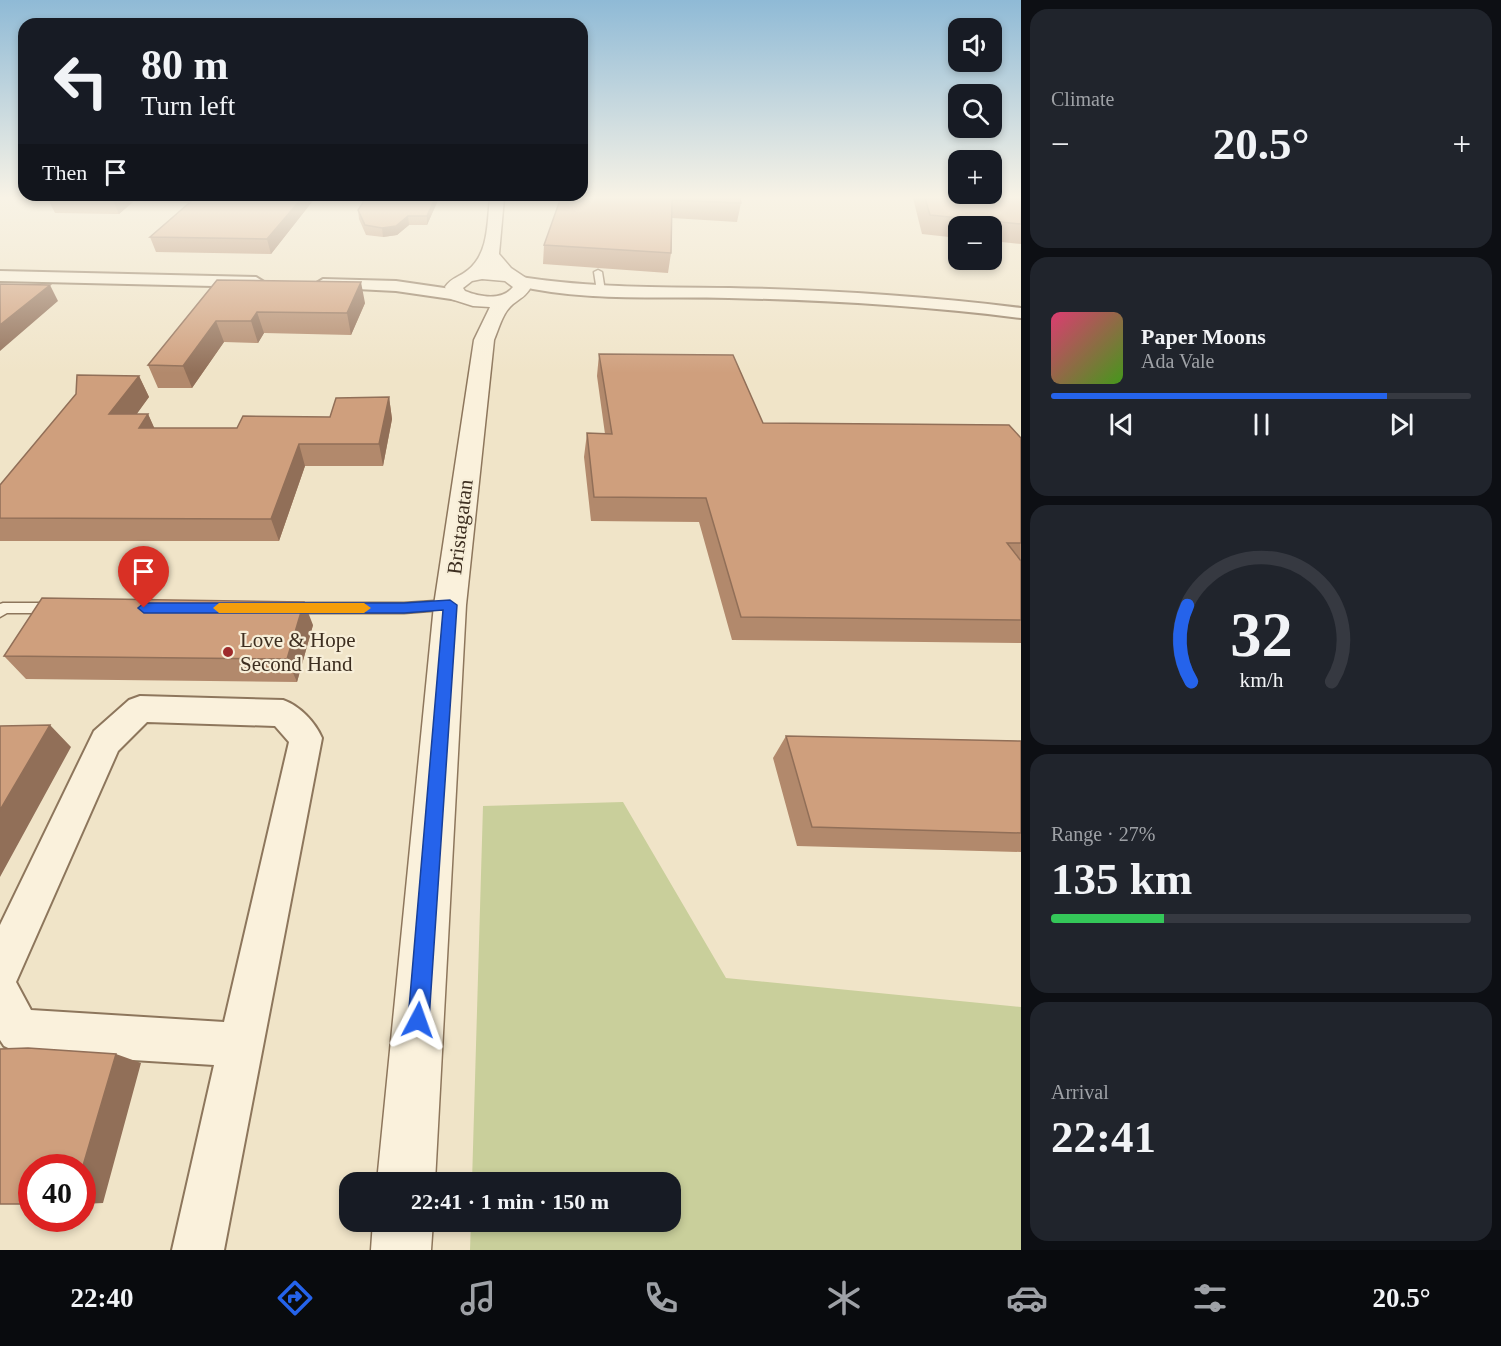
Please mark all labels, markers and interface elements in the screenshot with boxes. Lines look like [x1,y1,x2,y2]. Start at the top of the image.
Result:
map controls [948,18,1002,270]
button: sound [948,18,1002,72]
icon: left [42,42,120,120]
text: 80 m [141,42,229,88]
button: search [948,84,1002,138]
text: Climate [1051,88,1114,110]
text: Turn left [141,91,235,121]
text: 20.5° [1213,119,1309,169]
text: − [1051,126,1070,162]
text: + [1452,126,1471,162]
button: + [948,150,1002,204]
icon: arrive [99,156,132,189]
text: Then [42,160,87,185]
button: − [948,216,1002,270]
text: Paper Moons [1141,324,1266,349]
text: Ada Vale [1141,350,1215,372]
icon: previous [1105,408,1138,441]
icon: pause [1245,408,1278,441]
icon: next [1385,408,1418,441]
street label: Bristagatan [442,478,478,576]
pin [118,546,169,608]
icon: arrive [127,555,160,588]
text: 32 [1230,600,1292,669]
place label: Love & Hope Second Hand [240,628,355,676]
marker: Love & Hope Second Hand [221,645,235,659]
text: km/h [1239,668,1283,692]
text: Range · 27% [1051,823,1155,845]
text: 135 km [1051,854,1192,904]
position arrow [386,988,450,1052]
text: Arrival [1051,1081,1109,1103]
text: 22:41 [1051,1112,1156,1162]
speed limit sign: 40 [18,1154,96,1232]
text: 22:41 · 1 min · 150 m [411,1189,609,1214]
icon: directions [274,1277,316,1319]
icon: music [457,1277,499,1319]
icon: phone [640,1277,682,1319]
icon: climate [823,1277,865,1319]
icon: car [1006,1277,1048,1319]
icon: filters [1189,1277,1231,1319]
text: 22:40 [70,1283,133,1313]
text: 20.5° [1372,1283,1430,1313]

